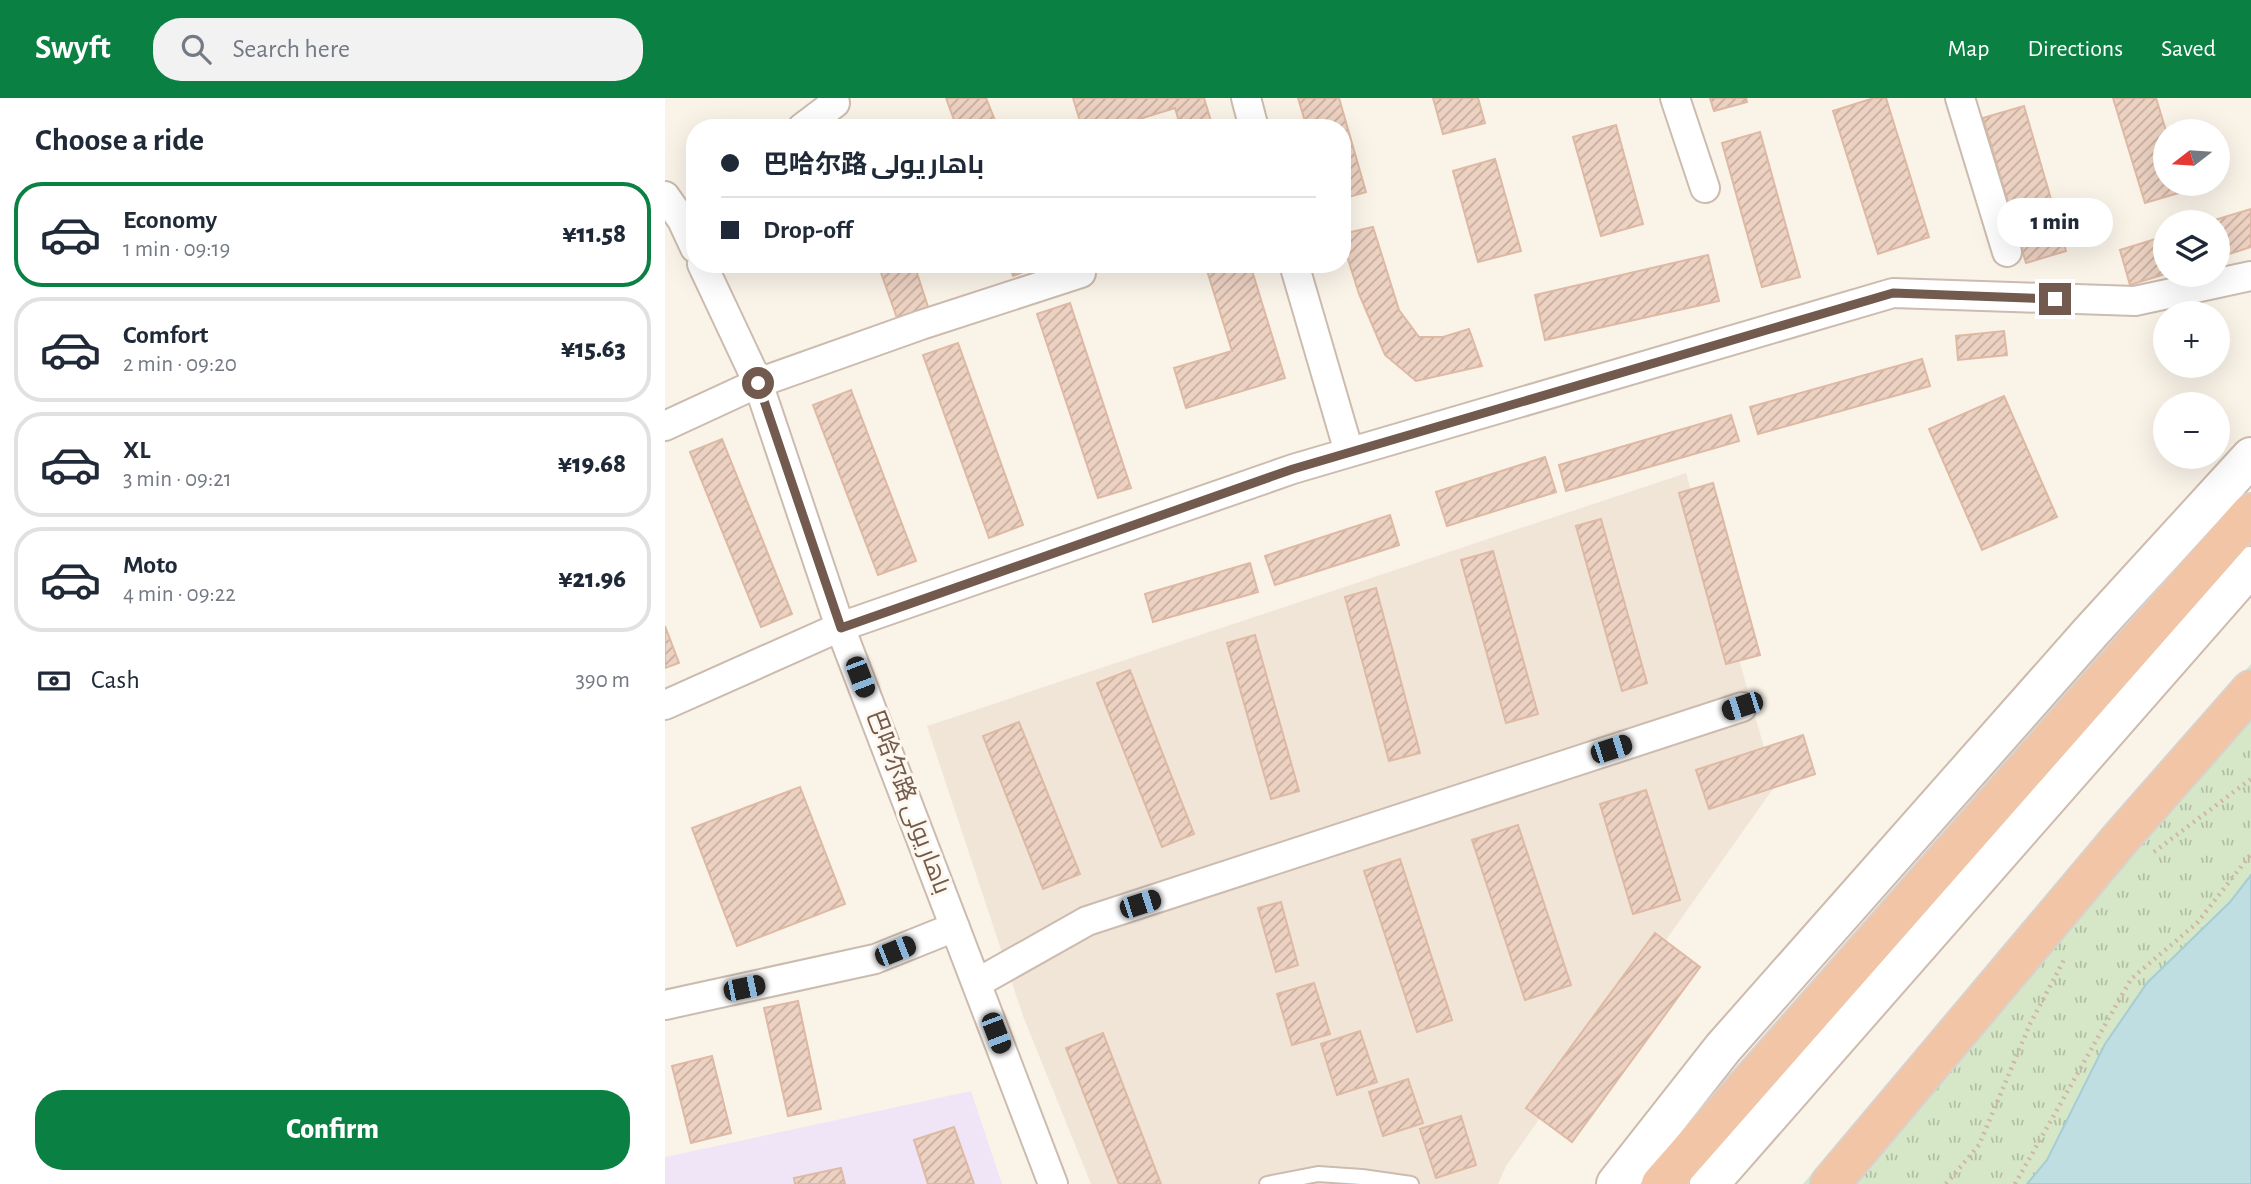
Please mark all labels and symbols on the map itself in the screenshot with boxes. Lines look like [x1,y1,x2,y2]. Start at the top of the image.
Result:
north arrow [2153,119,2229,196]
callout: 1 min [1997,198,2113,246]
route end [2039,283,2071,315]
route start [742,367,774,399]
car [843,654,878,700]
car [1719,690,1766,722]
street label: 巴哈尔路 باھار يولى [861,706,956,898]
car [1588,733,1635,765]
car [1117,888,1164,920]
car [872,933,919,969]
car [722,973,767,1003]
car [979,1010,1014,1056]

